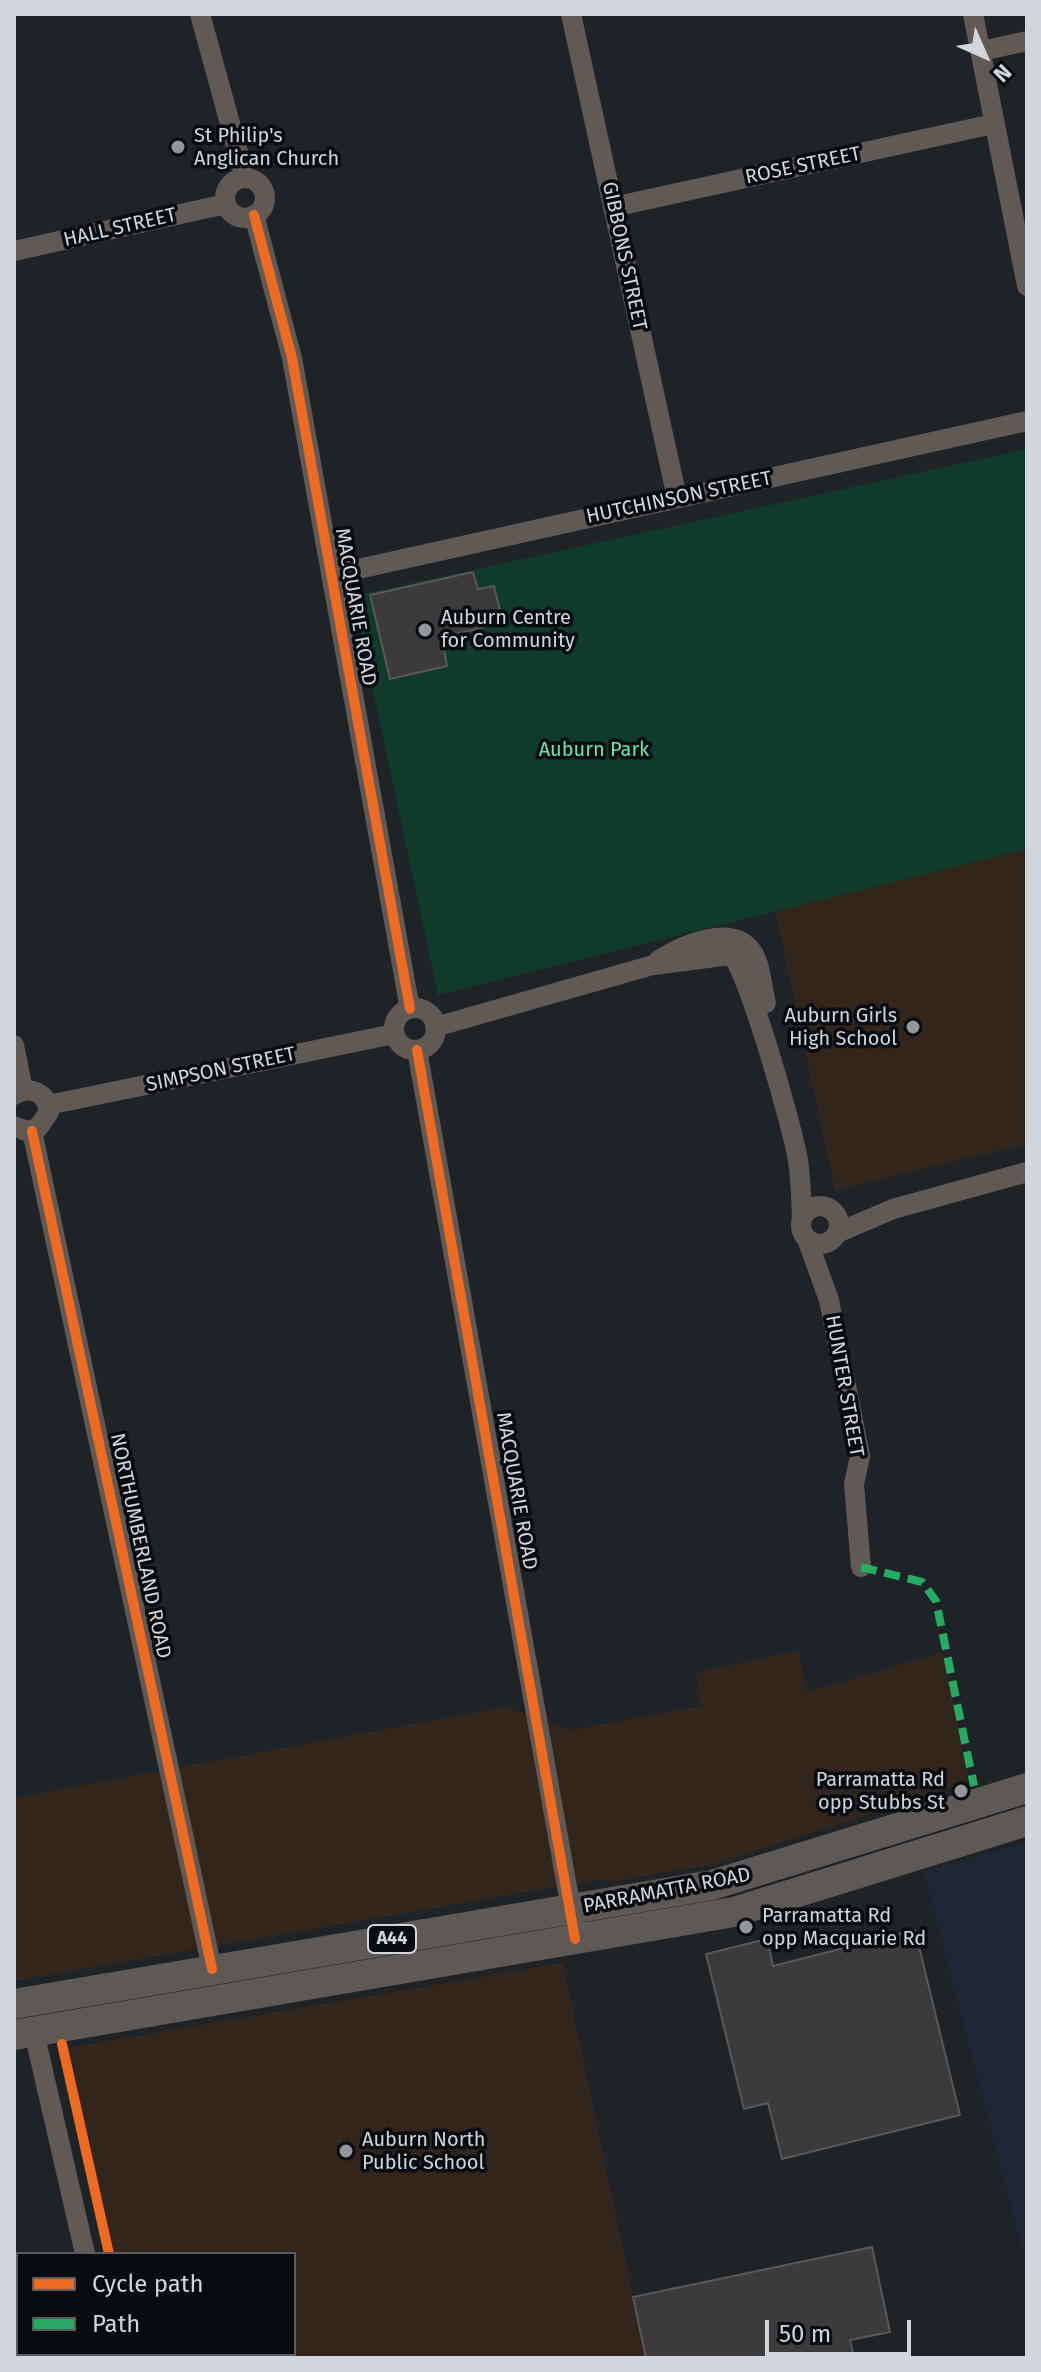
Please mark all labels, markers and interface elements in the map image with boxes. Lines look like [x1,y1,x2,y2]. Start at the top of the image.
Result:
north arrow [945,16,1025,96]
text: N [988,59,1017,88]
place label: St Philip's Anglican Church [194,124,339,171]
marker: St Philip's Anglican Church [169,138,187,156]
street label: ROSE STREET [743,142,863,190]
street label: GIBBONS STREET [597,180,651,332]
street label: HALL STREET [61,203,179,253]
street label: HUTCHINSON STREET [584,467,774,529]
street label: MACQUARIE ROAD [329,526,381,688]
place label: Auburn Centre for Community [441,606,575,653]
marker: Auburn Centre for Community [416,621,434,639]
park label: Auburn Park [539,738,649,762]
place label: Auburn Girls High School [784,1004,897,1051]
marker: Auburn Girls High School [904,1018,922,1036]
street label: SIMPSON STREET [144,1042,298,1098]
street label: HUNTER STREET [820,1313,868,1459]
street label: MACQUARIE ROAD [490,1410,542,1572]
street label: NORTHUMBERLAND ROAD [104,1431,176,1661]
place label: Parramatta Rd opp Stubbs St [816,1768,945,1815]
marker: Parramatta Rd opp Stubbs St [952,1782,970,1800]
street label: PARRAMATTA ROAD [581,1863,753,1919]
place label: Parramatta Rd opp Macquarie Rd [762,1904,926,1951]
marker: Parramatta Rd opp Macquarie Rd [737,1918,755,1936]
road number: A44 [368,1925,416,1953]
place label: Auburn North Public School [362,2128,485,2175]
marker: Auburn North Public School [337,2142,355,2160]
legend [16,2252,296,2356]
text: Cycle path [92,2270,204,2298]
scale bar [769,2304,915,2354]
text: Path [92,2310,140,2338]
text: 50 m [779,2320,831,2348]

